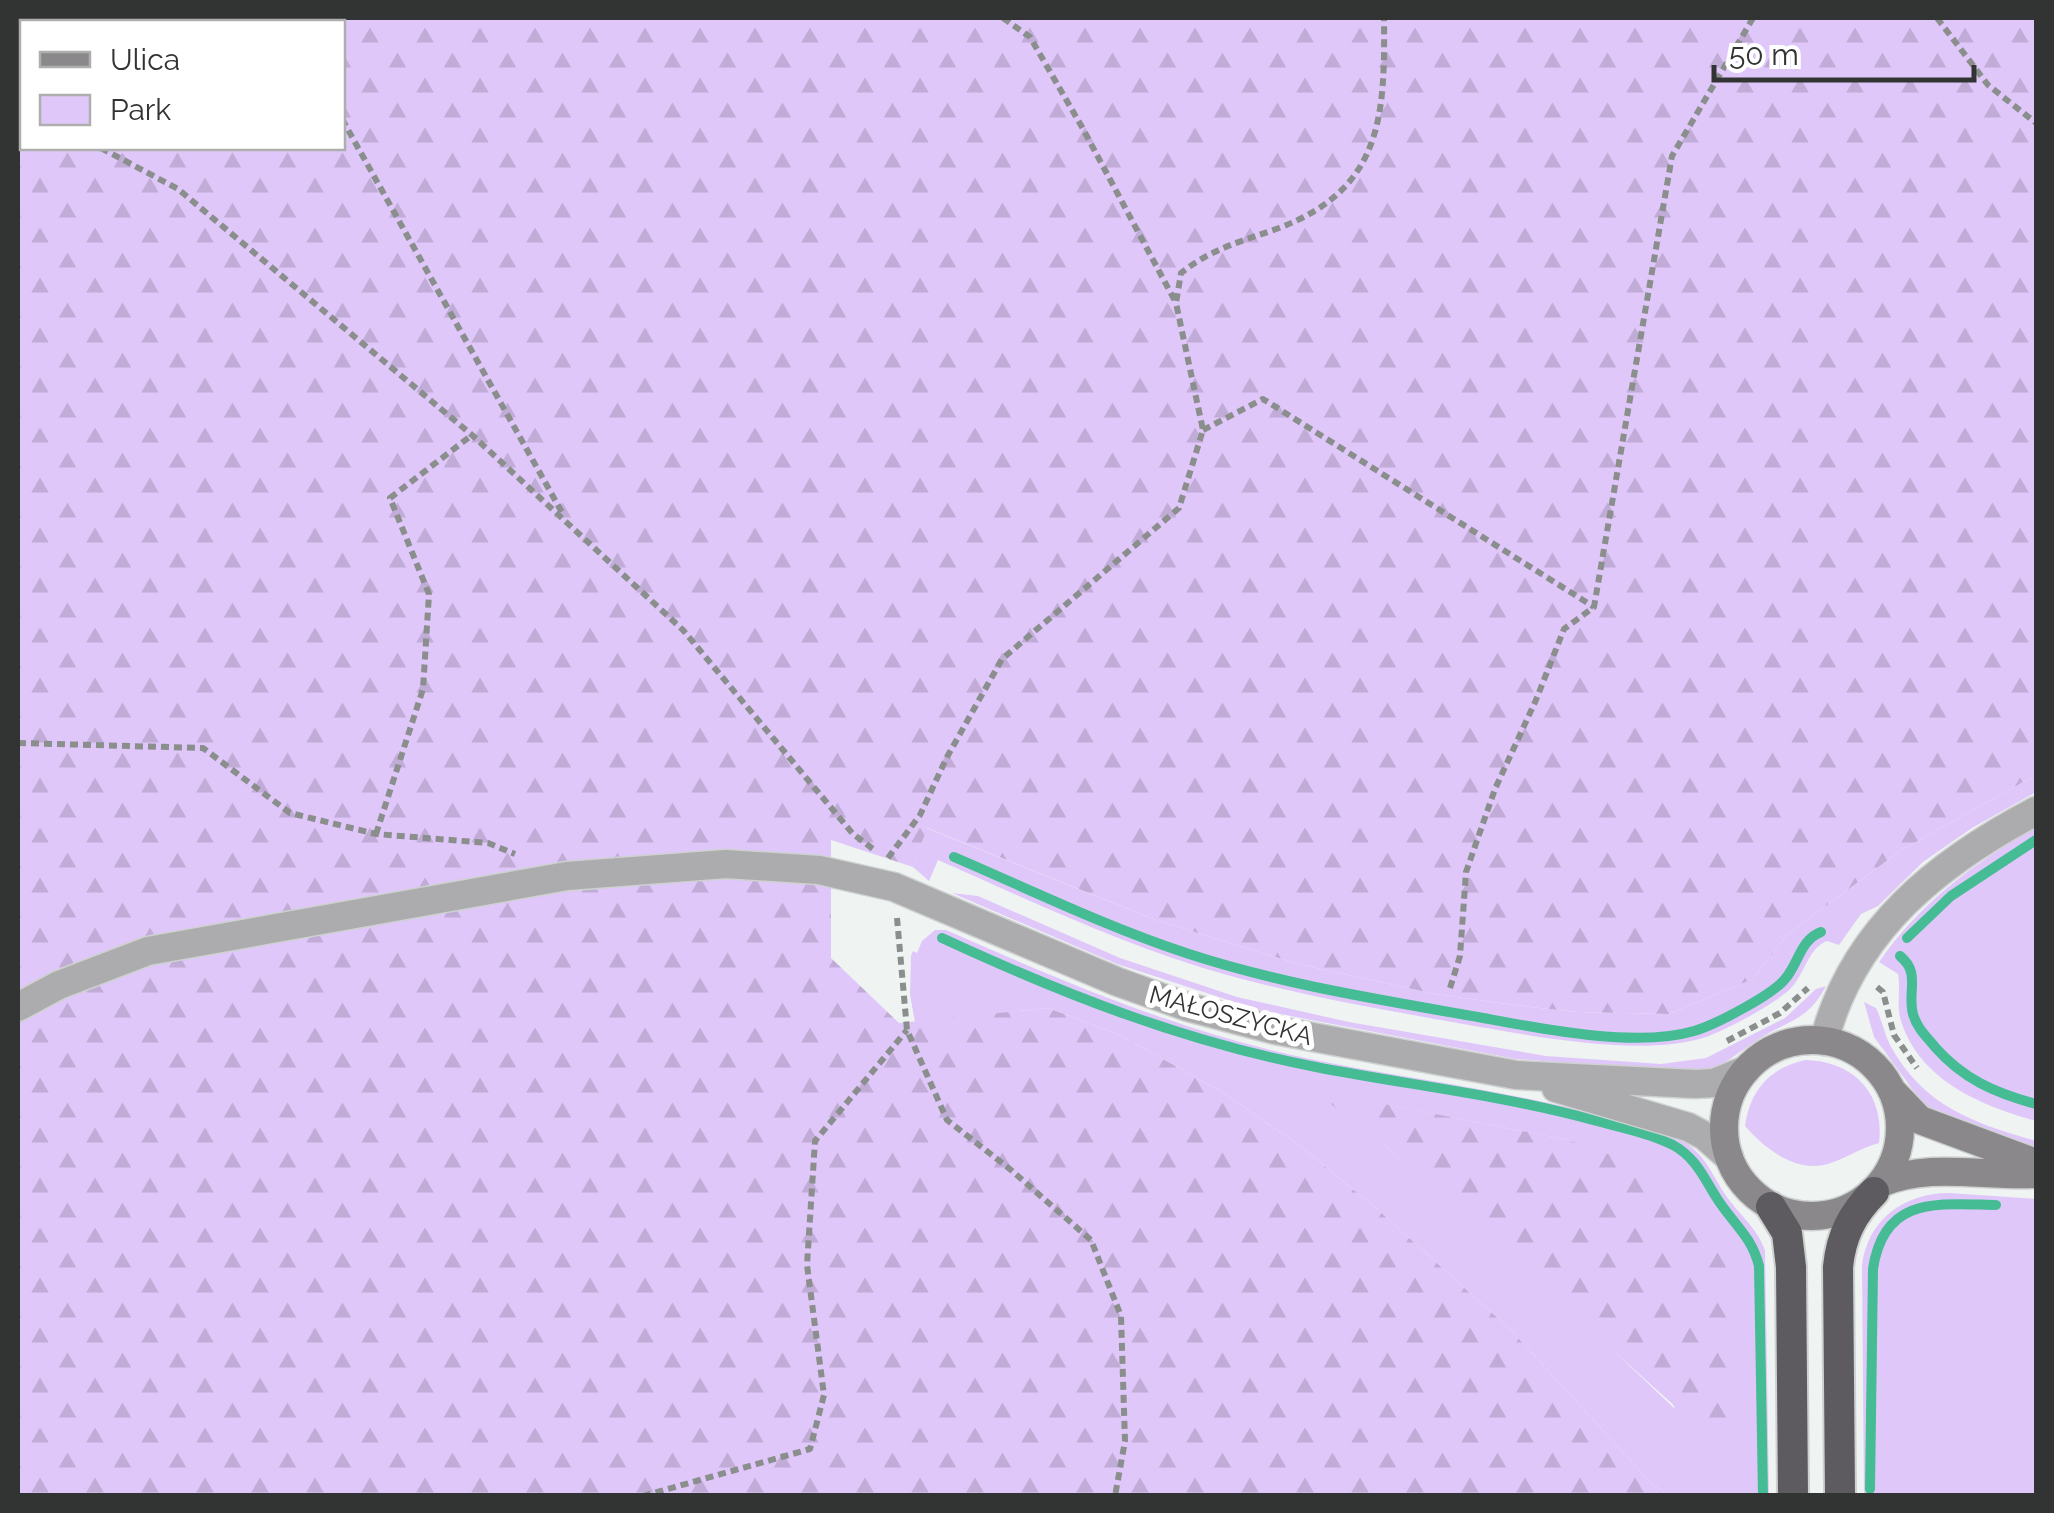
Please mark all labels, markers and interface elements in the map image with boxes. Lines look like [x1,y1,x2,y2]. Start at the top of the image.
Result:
legend [20,20,345,150]
scale bar [1714,20,1974,82]
text: 50 m [1729,37,1799,72]
text: Ulica [110,42,180,77]
text: Park [110,92,171,127]
street label: MAŁOSZYCKA [1146,979,1316,1051]

